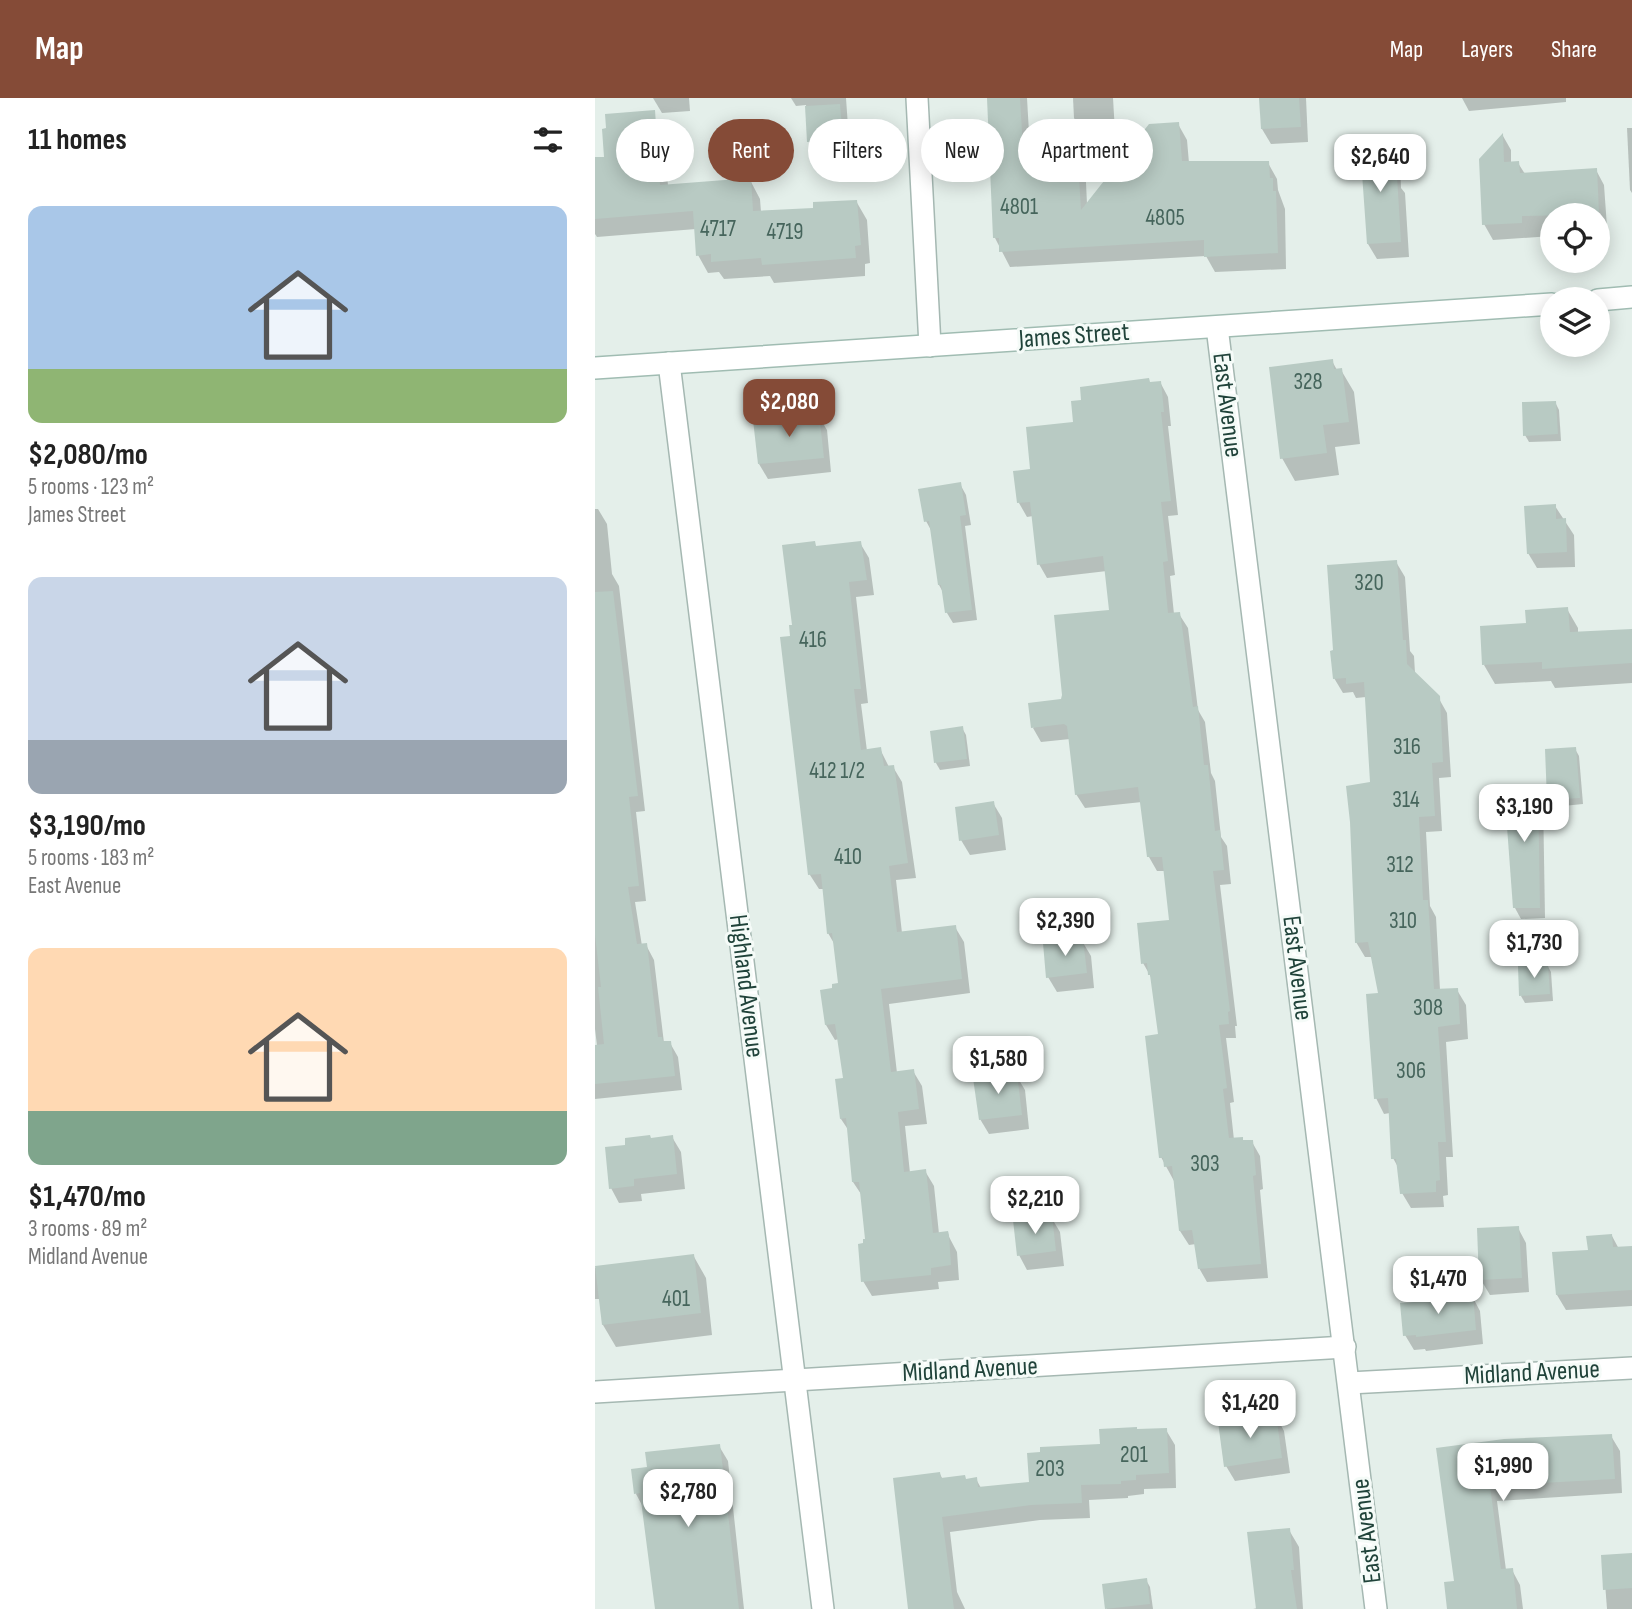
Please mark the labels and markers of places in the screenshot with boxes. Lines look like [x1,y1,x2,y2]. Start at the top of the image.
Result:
pin: $2,640 [1323,134,1437,194]
pin: $2,080 [732,380,846,439]
pin: $3,190 [1467,784,1581,844]
pin: $2,390 [1008,898,1122,958]
pin: $1,730 [1477,920,1591,980]
pin: $1,580 [941,1037,1055,1096]
pin: $2,210 [978,1176,1092,1236]
pin: $1,470 [1381,1256,1495,1316]
pin: $1,420 [1193,1380,1307,1440]
pin: $1,990 [1446,1444,1560,1503]
pin: $2,780 [631,1470,745,1529]

